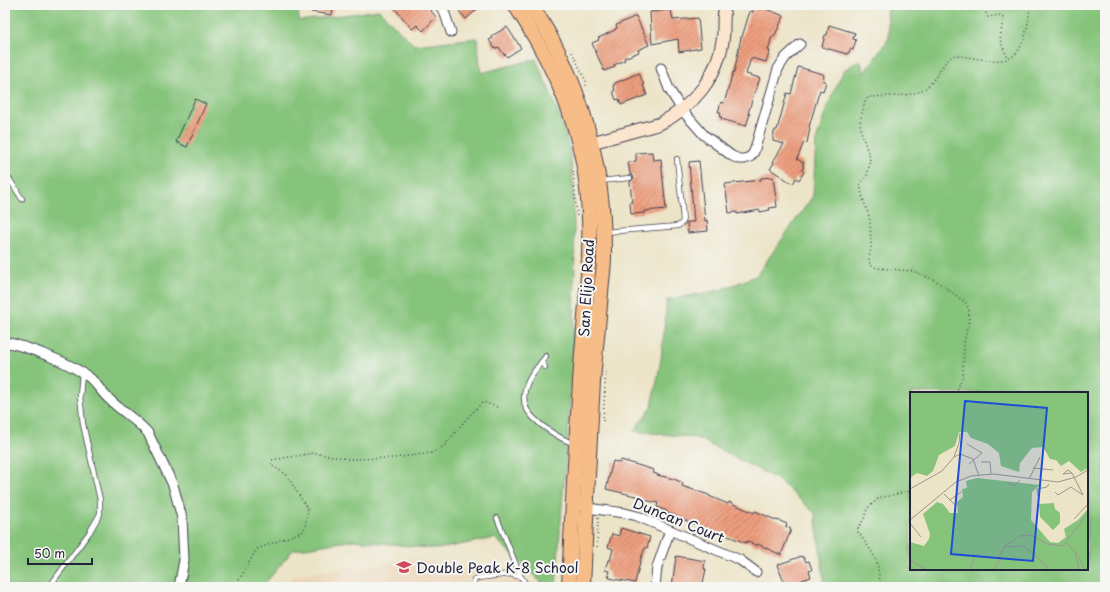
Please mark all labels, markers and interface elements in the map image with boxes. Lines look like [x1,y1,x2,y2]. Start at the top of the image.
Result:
street label: San Elijo Road [573,239,599,337]
inset map [910,392,1088,570]
street label: Duncan Court [630,492,728,548]
scale bar [28,540,92,566]
text: 50 m [34,544,65,562]
place label: Double Peak K-8 School [416,557,579,578]
school or university icon: Double Peak K-8 School [395,558,413,576]

